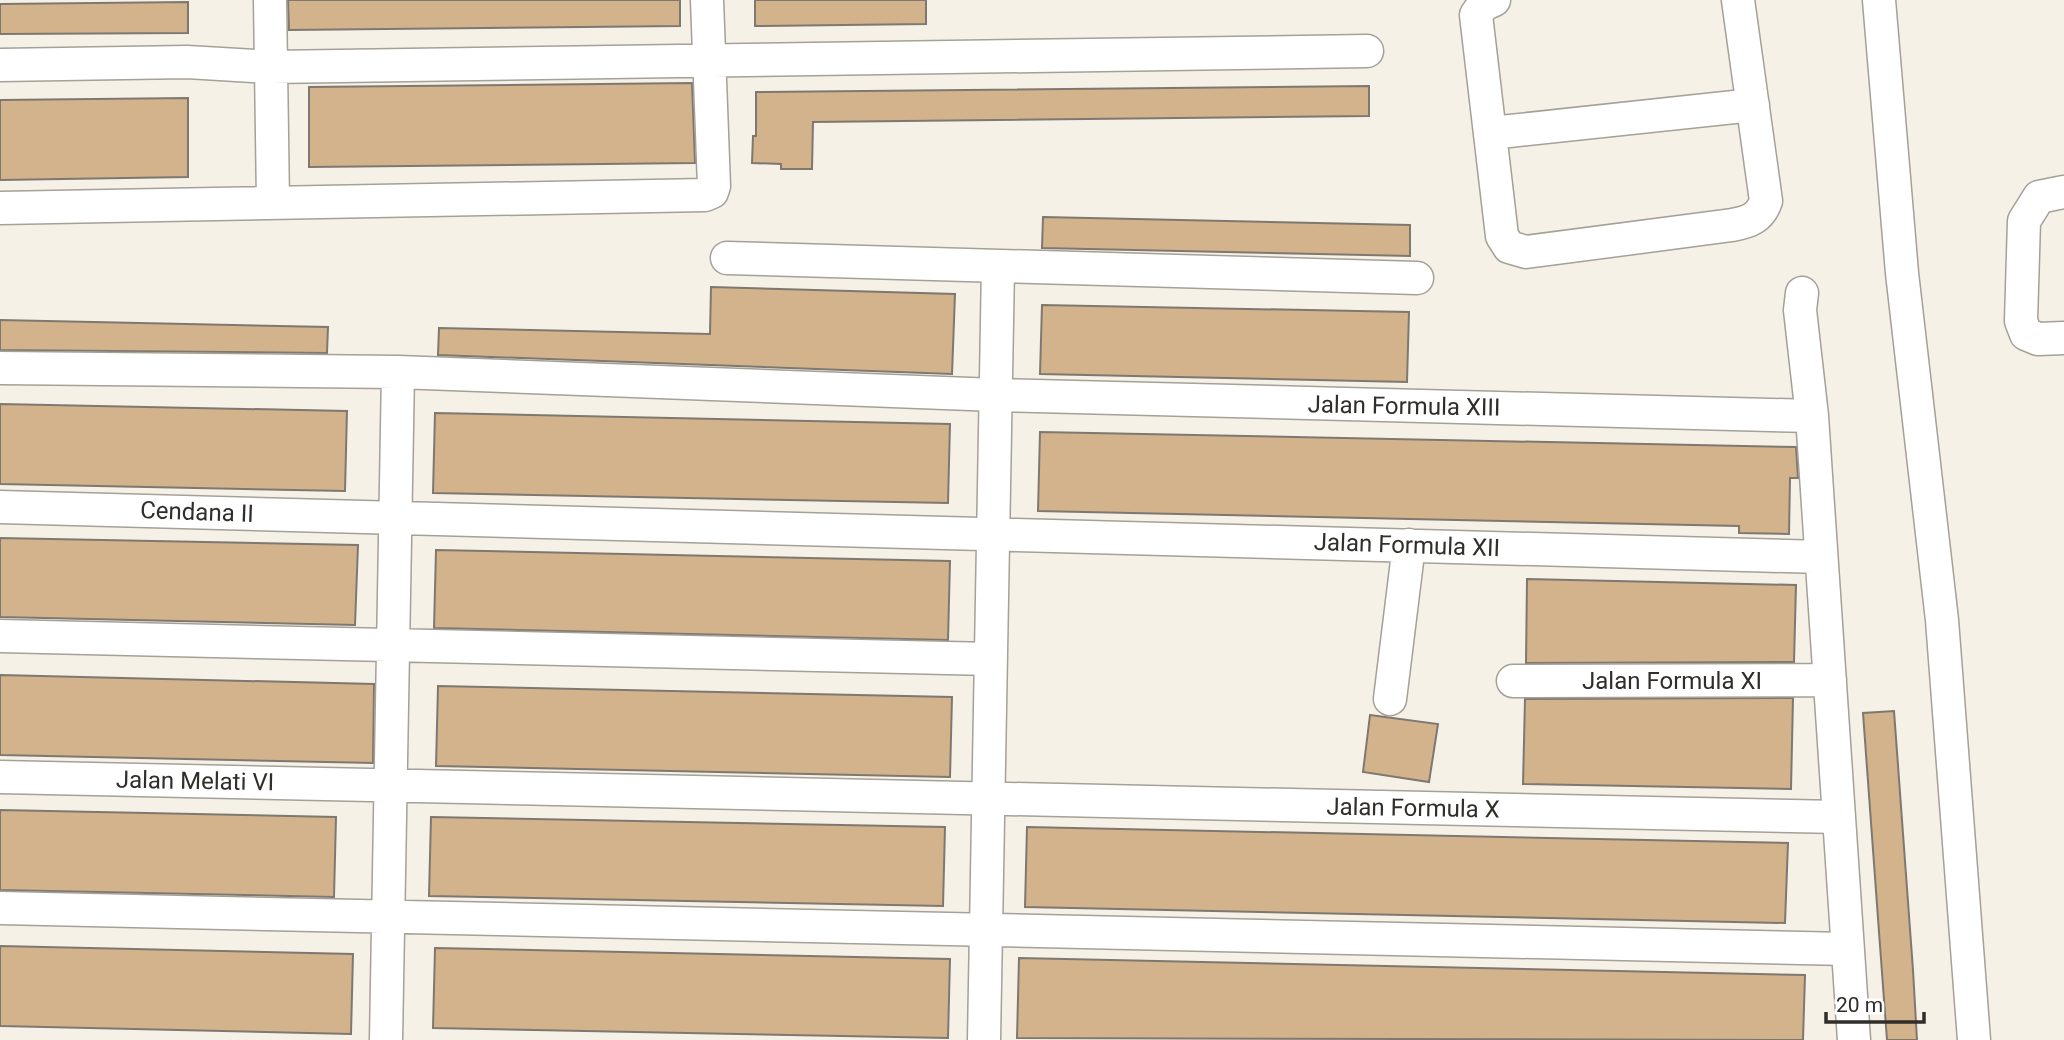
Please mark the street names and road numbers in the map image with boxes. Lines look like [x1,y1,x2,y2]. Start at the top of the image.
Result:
street label: Jalan Formula XIII [1307,390,1501,422]
street label: Cendana II [140,496,254,528]
street label: Jalan Formula XII [1313,528,1501,562]
street label: Jalan Formula XI [1582,667,1762,695]
street label: Jalan Melati VI [116,766,274,796]
street label: Jalan Formula X [1326,792,1500,824]

